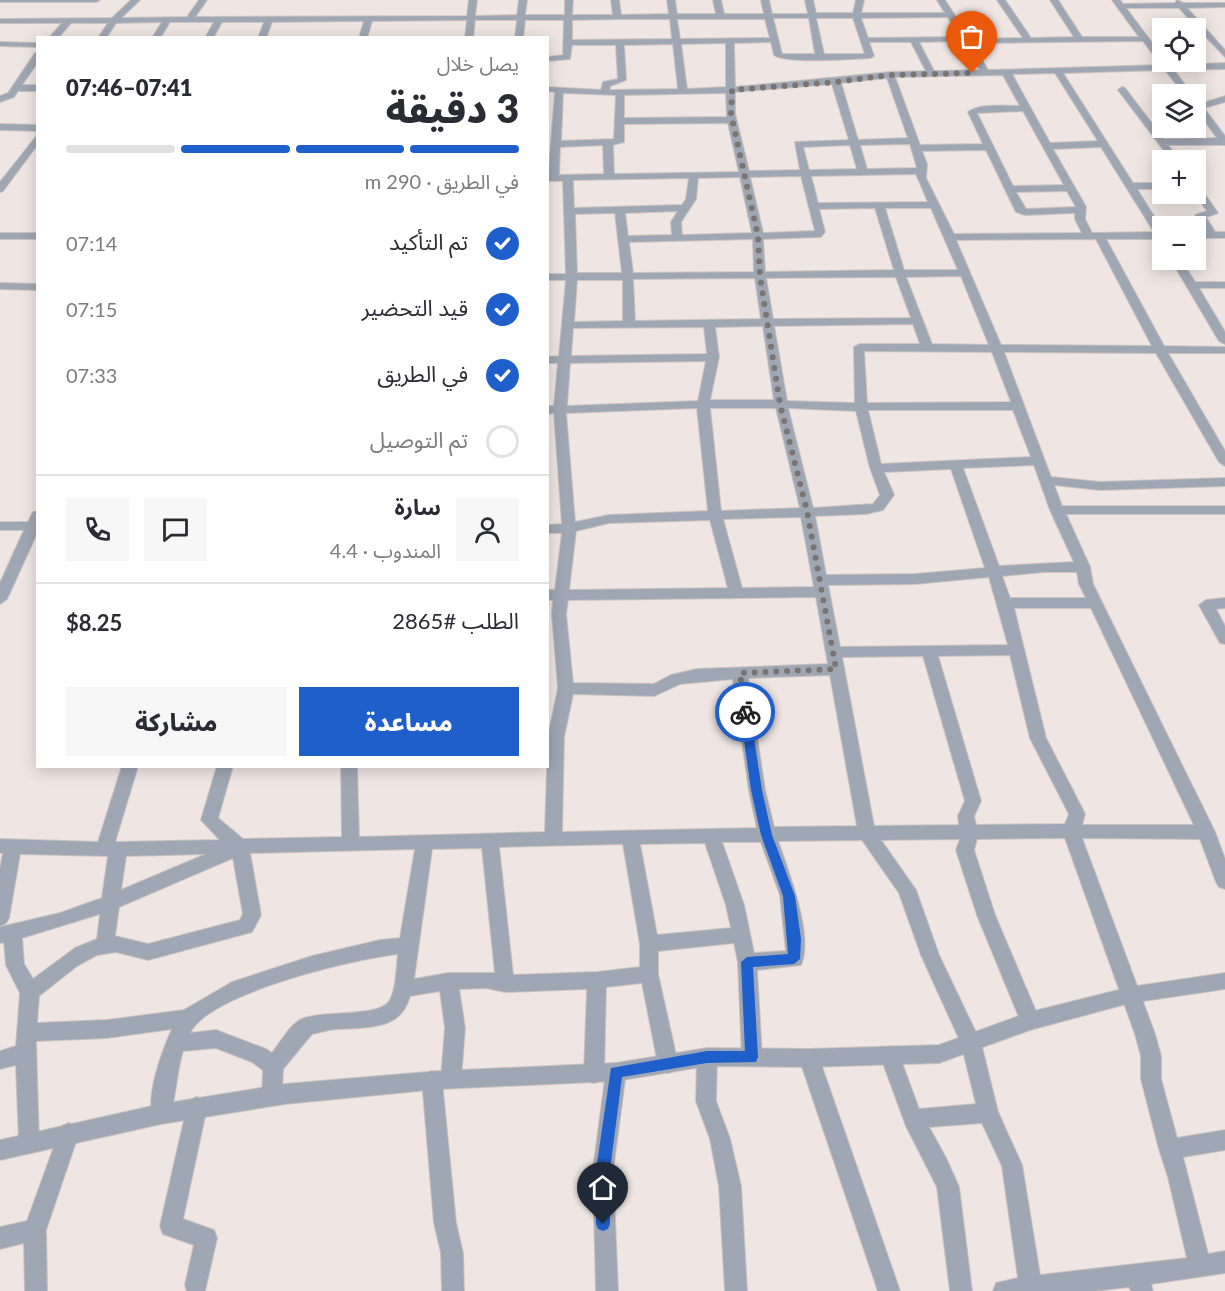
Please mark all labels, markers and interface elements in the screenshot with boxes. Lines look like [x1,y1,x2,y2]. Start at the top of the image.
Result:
pin [946,11,997,73]
map controls [1152,18,1206,270]
button: locate [1152,18,1206,72]
icon: bag [955,20,988,53]
text: يصل خلال [437,51,519,75]
text: 07:41–07:46 [66,74,193,101]
button: layers [1152,84,1206,138]
text: 3 دقيقة [386,85,519,131]
button: + [1152,150,1206,204]
text: في الطريق · 290 m [365,169,519,193]
button: − [1152,216,1206,270]
icon: check [486,227,519,260]
text: تم التأكيد [389,228,468,255]
text: 07:14 [66,231,117,255]
icon: check [486,293,519,326]
text: قيد التحضير [362,294,468,321]
text: 07:15 [66,297,117,321]
icon: check [486,359,519,392]
text: في الطريق [377,360,468,387]
text: 07:33 [66,363,117,387]
text: تم التوصيل [370,426,468,453]
text: سارة [395,493,441,520]
button: phone [66,498,129,561]
button: chat [144,498,207,561]
button: person [456,498,519,561]
text: المندوب · 4.4 [330,538,441,562]
text: الطلب #2865 [392,607,519,634]
text: $8.25 [66,609,122,636]
courier [715,682,775,742]
button: مشاركة [66,687,287,756]
button: مساعدة [299,687,519,756]
icon: bike [729,696,762,729]
pin [577,1162,628,1224]
icon: home [586,1171,619,1204]

